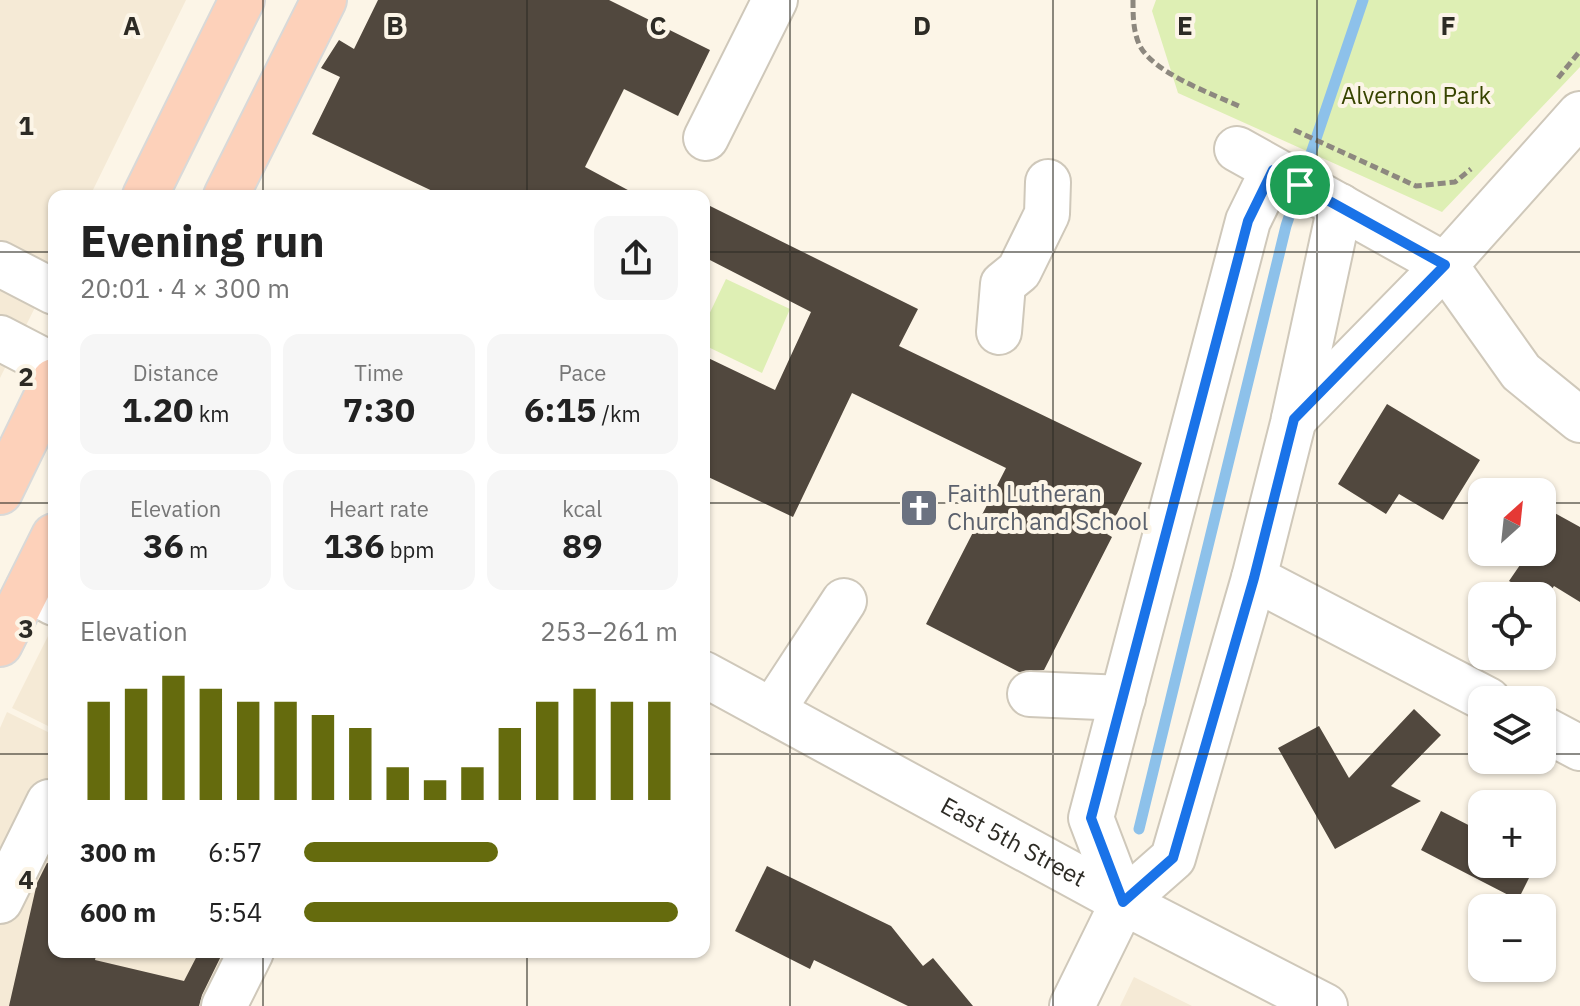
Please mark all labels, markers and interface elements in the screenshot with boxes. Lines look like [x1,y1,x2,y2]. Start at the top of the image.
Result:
text: A [123,8,141,42]
text: B [386,8,404,42]
text: C [650,8,667,42]
text: D [913,8,931,42]
text: E [1177,8,1193,42]
text: F [1440,8,1456,42]
park label: Alvernon Park [1341,79,1491,111]
text: 1 [18,108,34,142]
pin [1266,151,1334,219]
icon: arrive [1278,163,1322,207]
text: Evening run [80,212,325,269]
button: share [594,216,678,300]
text: 20:01 · 4 × 300 m [80,271,290,305]
text: Distance [133,358,219,387]
text: Time [354,358,404,387]
text: Pace [558,358,606,387]
text: 2 [18,359,34,393]
text: 1.20 [122,387,194,431]
text: 7:30 [343,387,415,431]
text: 6:15 [524,387,596,431]
text: km [194,399,230,428]
text: /km [596,399,641,428]
place label: Faith Lutheran Church and School [947,477,1148,537]
north arrow [1468,478,1556,566]
map controls [1468,478,1556,982]
church icon: Faith Lutheran Church and School [898,487,940,529]
text: Elevation [130,494,221,523]
text: Heart rate [329,494,429,523]
text: kcal [562,494,602,523]
text: 36 [143,523,184,567]
text: 136 [323,523,385,567]
text: 89 [562,523,603,567]
text: m [184,535,208,564]
text: bpm [385,535,435,564]
button: locate [1468,582,1556,670]
text: 3 [18,611,34,645]
text: Elevation [80,614,188,648]
text: 253–261 m [540,614,678,648]
button: layers [1468,686,1556,774]
street label: East 5th Street [936,789,1092,894]
button: + [1468,790,1556,878]
text: 300 m [80,835,156,869]
text: 6:57 [208,835,262,869]
text: 4 [18,862,34,896]
button: − [1468,894,1556,982]
text: 600 m [80,895,156,929]
text: 5:54 [208,895,262,929]

